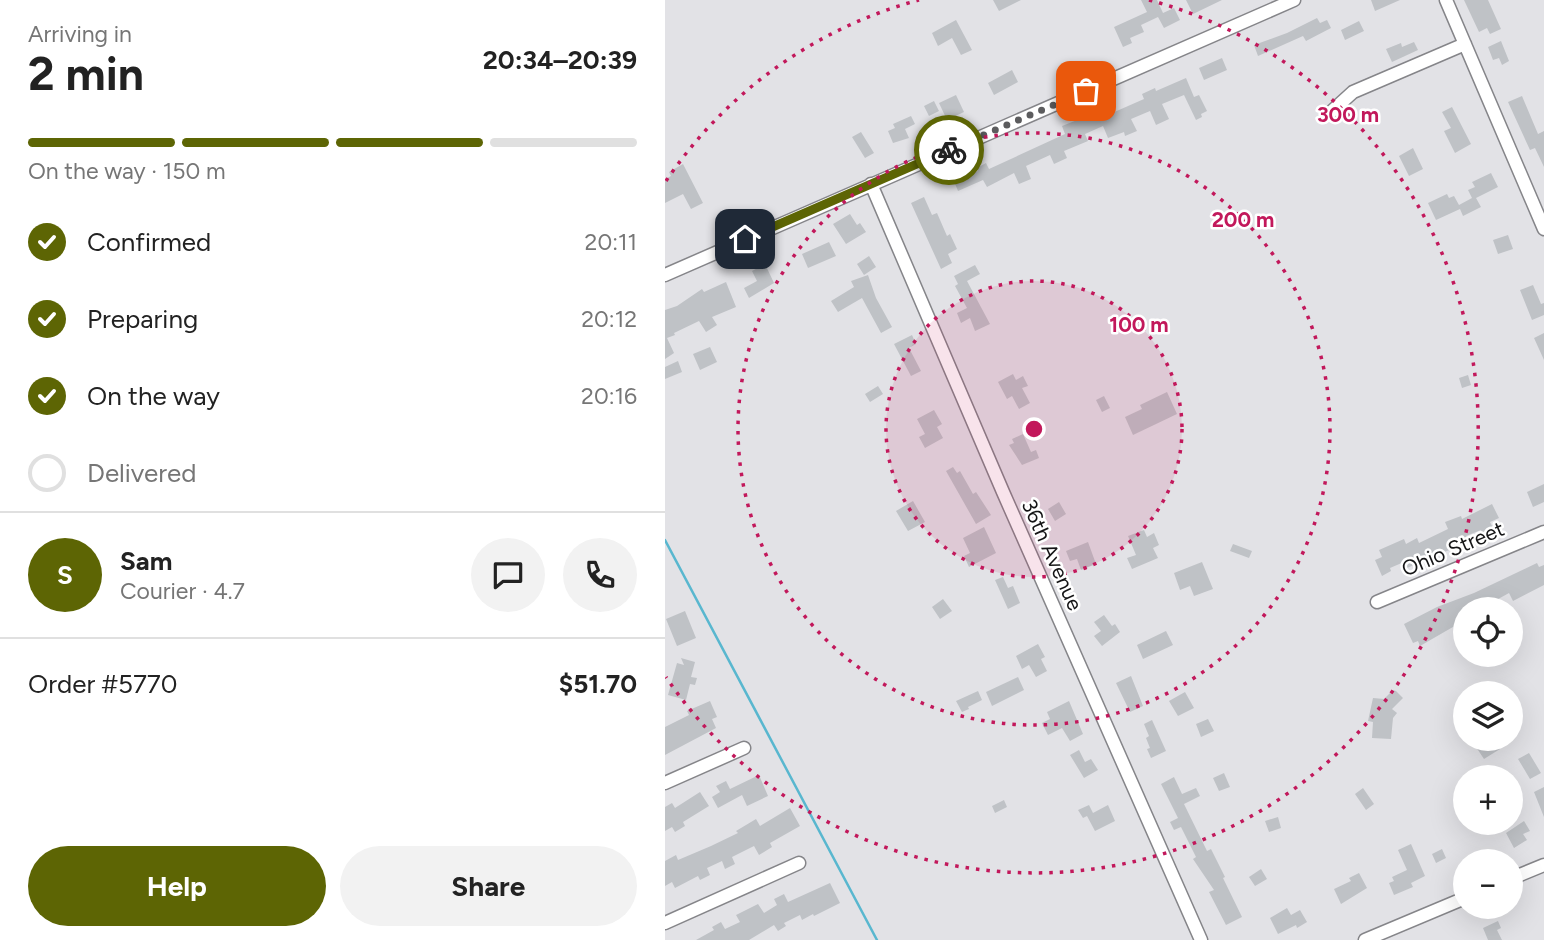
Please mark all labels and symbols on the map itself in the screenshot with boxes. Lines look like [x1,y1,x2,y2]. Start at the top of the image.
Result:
pin [1056,61,1116,121]
text: 300 m [1317,102,1379,127]
courier [914,115,984,185]
text: 200 m [1212,207,1274,232]
pin [715,209,775,269]
text: 100 m [1109,312,1169,337]
centre of rings [1022,417,1046,441]
street label: 36th Avenue [1017,495,1088,614]
street label: Ohio Street [1398,516,1508,581]

